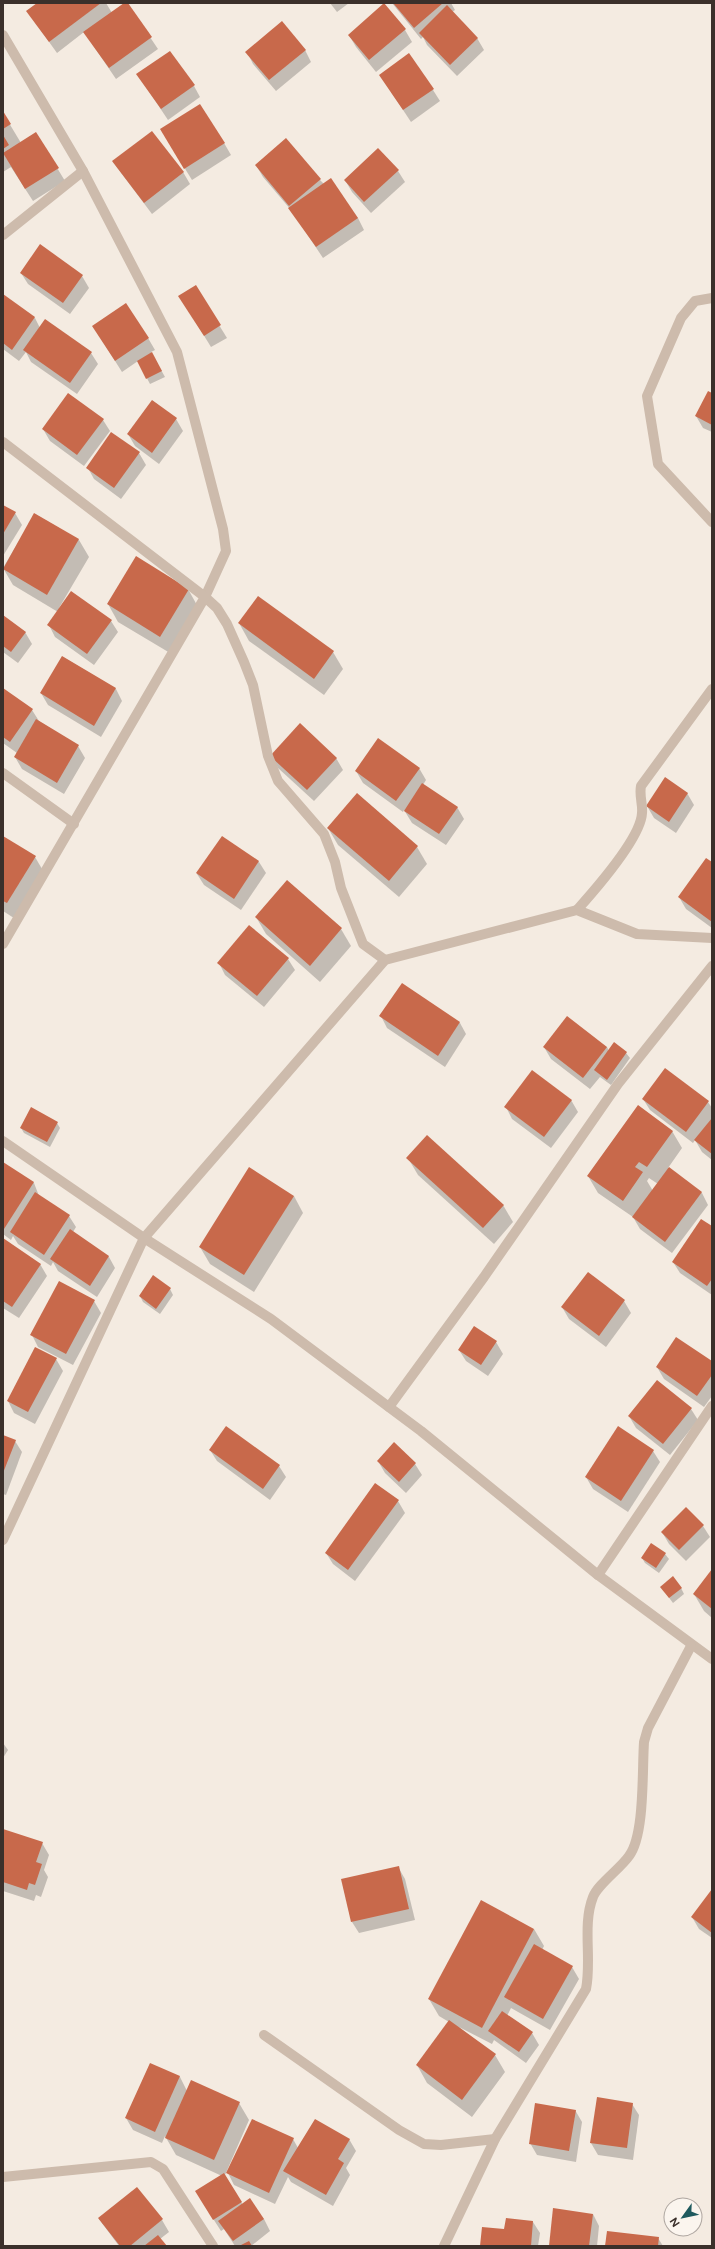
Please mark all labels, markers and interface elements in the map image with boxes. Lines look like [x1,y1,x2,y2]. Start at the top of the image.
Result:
north arrow [663,2197,703,2237]
text: N [667,2215,683,2229]

